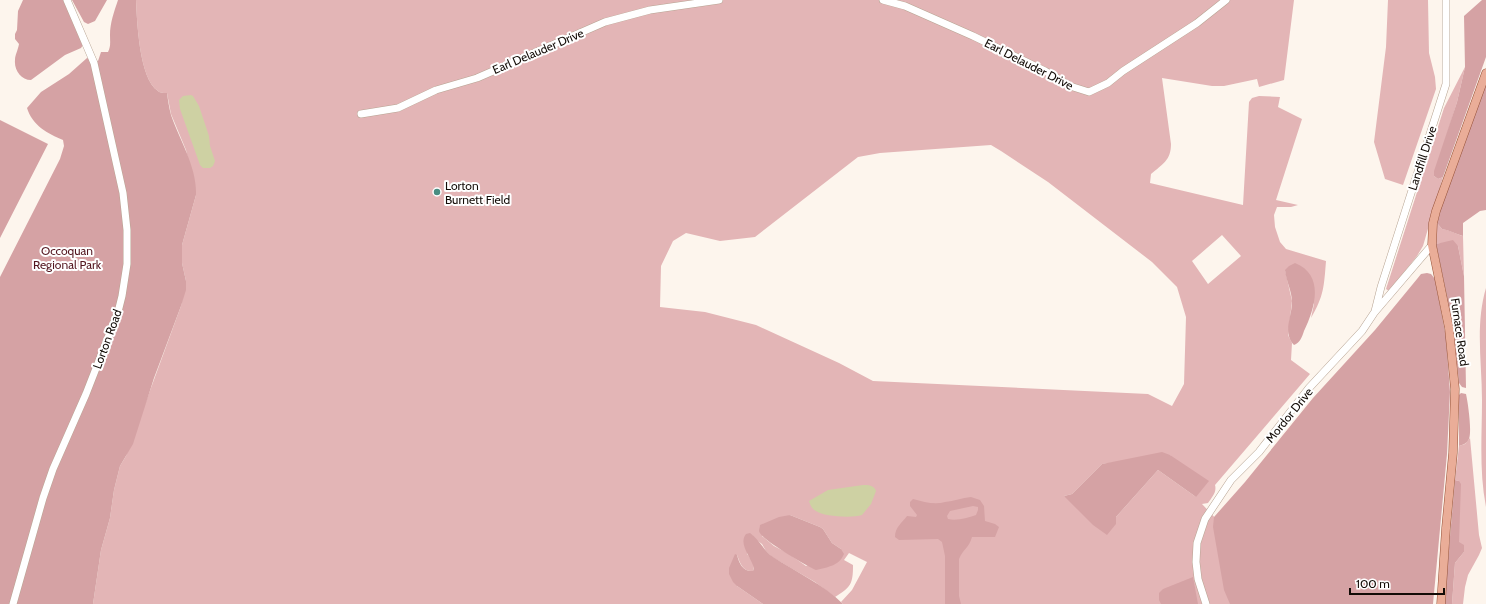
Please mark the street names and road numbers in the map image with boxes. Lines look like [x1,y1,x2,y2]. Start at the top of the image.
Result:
street label: Earl Delauder Drive [490,25,586,77]
street label: Earl Delauder Drive [982,35,1076,93]
street label: Landfill Drive [1405,124,1439,192]
street label: Furnace Road [1448,297,1472,367]
street label: Lorton Road [89,307,125,371]
street label: Mordor Drive [1262,384,1316,446]

